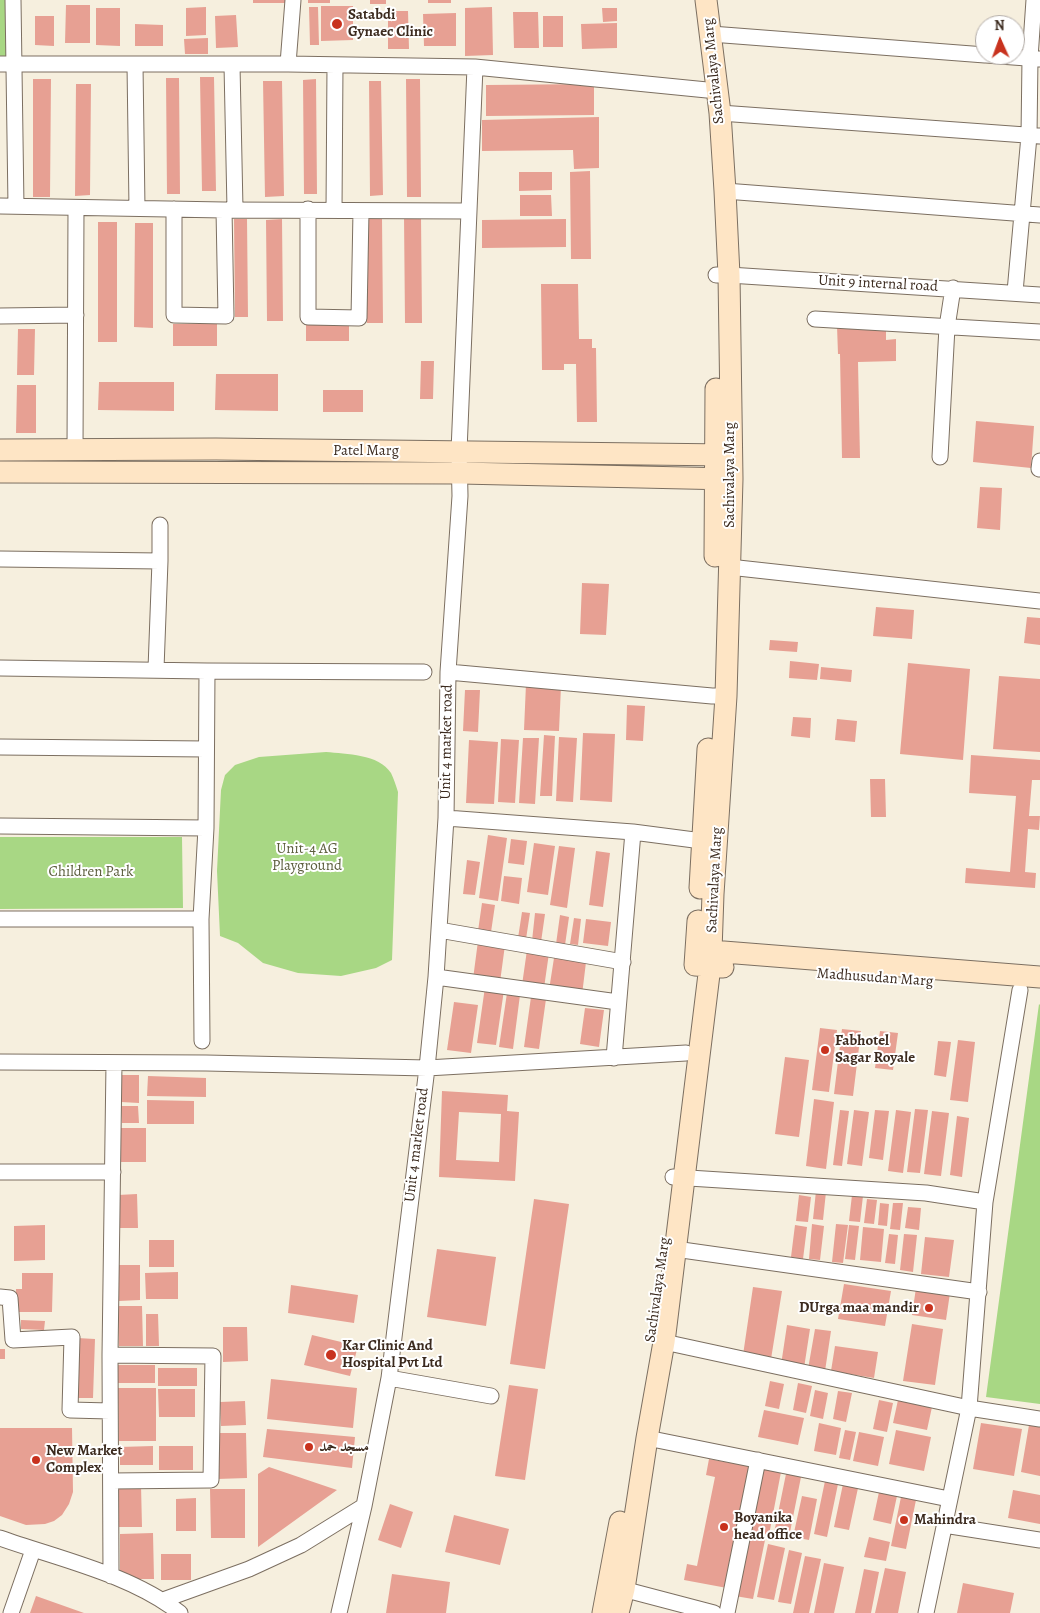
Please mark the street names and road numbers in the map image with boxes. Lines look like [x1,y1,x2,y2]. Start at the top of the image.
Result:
street label: Sachivalaya Marg [699,17,729,125]
street label: Unit 9 internal road [818,272,938,296]
street label: Sachivalaya Marg [721,422,739,528]
street label: Patel Marg [333,442,399,460]
street label: Unit 4 market road [437,684,457,800]
street label: Sachivalaya Marg [703,826,727,934]
street label: Madhusudan Marg [816,965,934,991]
street label: Unit 4 market road [401,1087,433,1203]
street label: Sachivalaya Marg [642,1236,674,1344]

